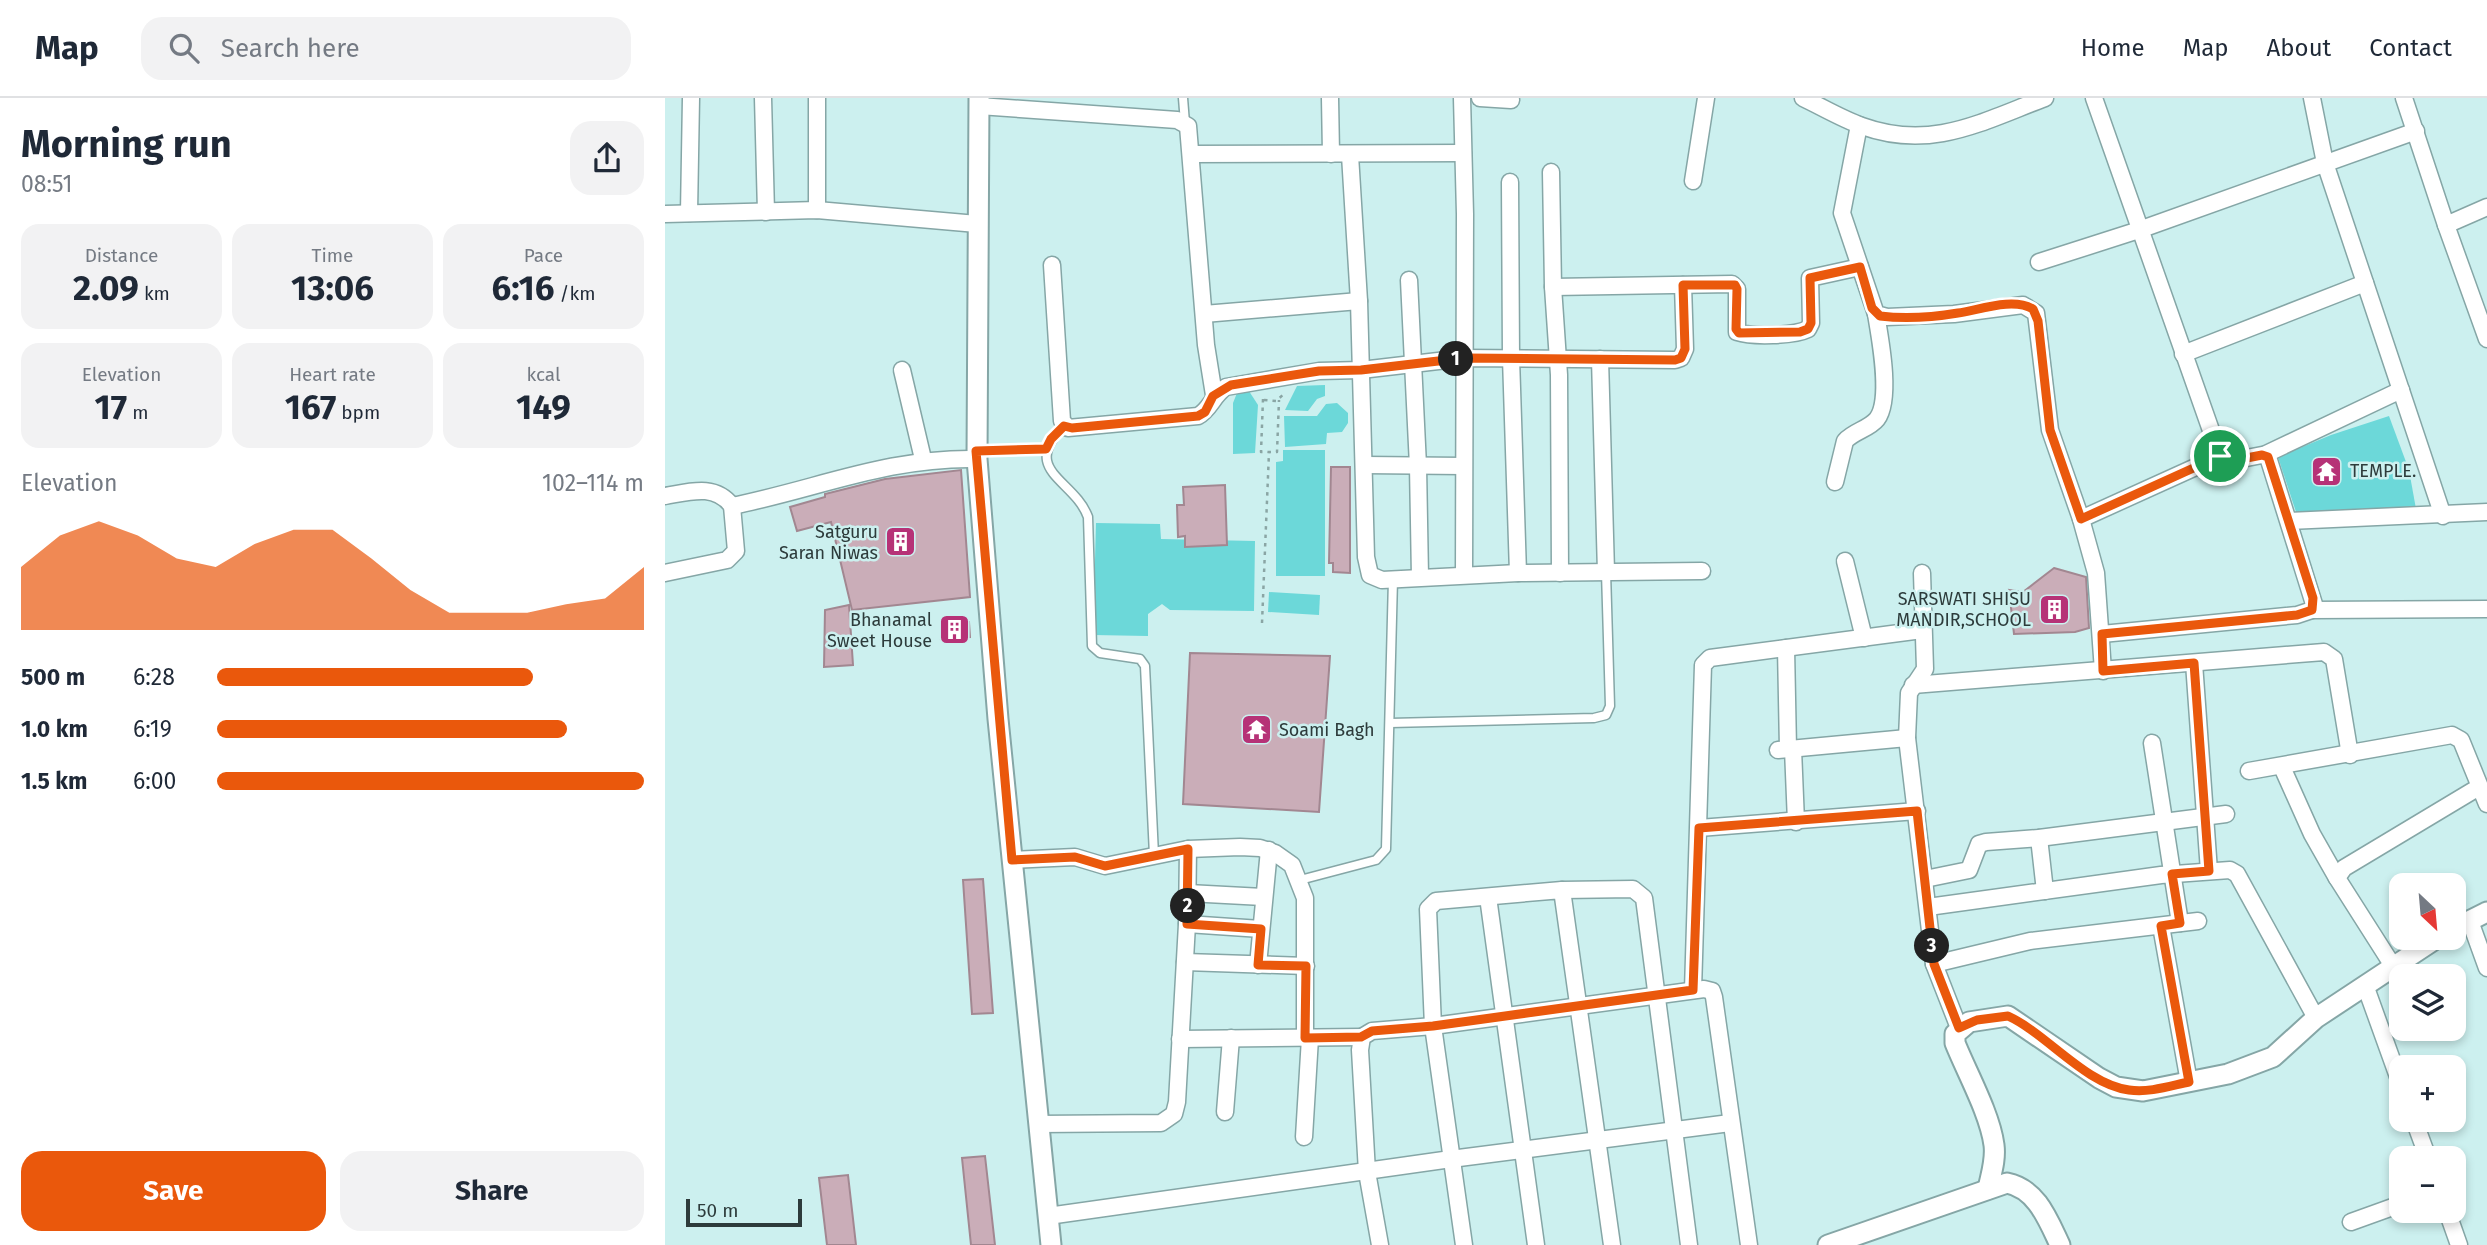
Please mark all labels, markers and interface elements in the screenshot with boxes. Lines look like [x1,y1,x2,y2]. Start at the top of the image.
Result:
search box [141,17,631,80]
text: Map [35,28,99,68]
icon: search [165,29,203,67]
text: Search here [221,33,360,64]
text: Home [2081,34,2145,62]
text: Map [2183,34,2229,62]
text: About [2267,34,2331,62]
text: Contact [2369,34,2452,62]
text: Morning run [21,121,232,167]
button: share [570,121,644,195]
text: 08:51 [21,170,72,198]
text: Distance [85,244,158,267]
text: Time [312,244,353,267]
text: Pace [524,244,563,267]
text: 2.09 [73,267,139,309]
text: 13:06 [291,267,374,309]
text: 6:16 [492,267,555,309]
text: km [139,282,170,305]
text: /km [555,282,595,305]
pin: 1 [1439,342,1473,376]
text: 1 [1451,347,1460,370]
text: Elevation [82,363,161,386]
text: Heart rate [289,363,376,386]
text: kcal [526,363,561,386]
text: 17 [95,386,127,428]
text: 167 [285,386,336,428]
text: 149 [516,386,571,428]
text: m [127,401,148,424]
text: bpm [336,401,380,424]
pin [2190,426,2250,486]
icon: arrive [2201,437,2239,475]
temple icon: TEMPLE. [2310,454,2344,488]
place label: TEMPLE. [2350,460,2416,482]
text: Elevation [21,469,117,497]
text: 102–114 m [542,469,644,497]
place label: Satguru Saran Niwas [779,521,878,564]
building icon: Satguru Saran Niwas [884,525,918,559]
place label: SARSWATI SHISU MANDIR,SCHOOL [1896,588,2031,631]
building icon: SARSWATI SHISU MANDIR,SCHOOL [2037,592,2071,626]
place label: Bhanamal Sweet House [827,609,932,652]
building icon: Bhanamal Sweet House [938,613,972,647]
text: 500 m [21,663,85,691]
text: 6:28 [133,663,175,691]
temple icon: Soami Bagh [1239,713,1273,747]
text: 1.0 km [21,715,88,743]
text: 6:19 [133,715,172,743]
place label: Soami Bagh [1279,719,1375,741]
text: 1.5 km [21,767,87,795]
text: 6:00 [133,767,176,795]
north arrow [2389,873,2466,950]
map controls [2389,873,2466,1223]
pin: 2 [1170,888,1205,924]
text: 2 [1183,894,1192,917]
pin: 3 [1915,928,1949,964]
text: 3 [1927,934,1936,957]
button: layers [2389,964,2466,1041]
button: + [2389,1055,2466,1132]
button: − [2389,1146,2466,1223]
button: Save [21,1151,326,1231]
button: Share [340,1151,644,1231]
scale bar [686,1196,801,1228]
text: 50 m [697,1199,738,1222]

